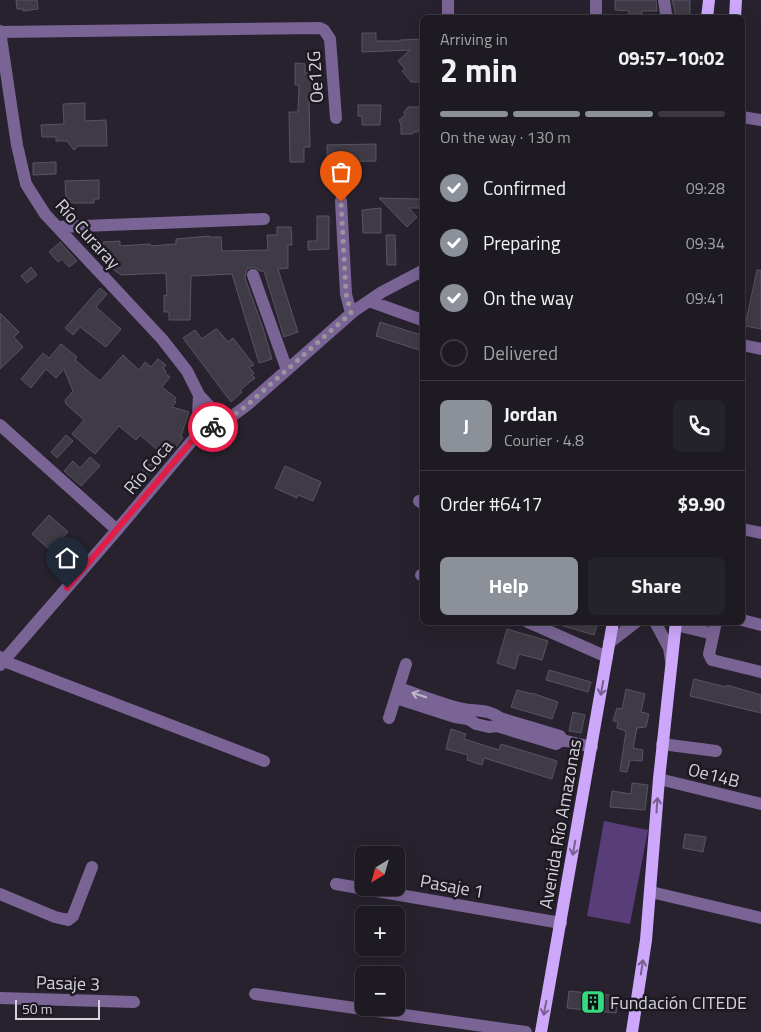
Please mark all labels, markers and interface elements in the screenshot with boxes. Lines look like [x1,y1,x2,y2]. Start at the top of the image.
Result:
text: Arriving in [440,27,508,51]
text: 09:57–10:02 [618,43,725,72]
text: 2 min [440,46,518,94]
street label: Oe12G [300,50,330,104]
text: On the way · 130 m [440,125,571,149]
pin [320,151,362,202]
icon: bag [327,158,355,186]
text: Confirmed [483,173,566,202]
icon: check [440,174,468,202]
text: 09:28 [686,176,725,200]
street label: Río Curaray [49,193,127,275]
text: Preparing [483,228,560,257]
icon: check [440,229,468,257]
text: 09:34 [686,231,725,255]
text: On the way [483,283,574,312]
icon: check [440,284,468,312]
text: 09:41 [686,286,725,310]
text: Delivered [483,338,558,367]
text: Jordan [504,399,557,428]
button: phone [673,400,725,452]
courier [188,402,238,452]
text: J [463,411,469,440]
icon: bike [199,413,227,441]
text: Courier · 4.8 [504,428,584,452]
street label: Río Coca [117,434,179,500]
text: Order #6417 [440,489,542,518]
text: $9.90 [678,489,725,518]
pin [46,537,88,588]
icon: home [53,544,81,572]
button: Help [440,557,578,615]
button: Share [588,557,725,615]
one-way arrow [596,679,606,695]
one-way arrow [411,689,427,699]
street label: Avenida Río Amazonas [532,737,588,911]
street label: Oe14B [685,756,743,794]
one-way arrow [652,797,661,813]
one-way arrow [569,840,579,856]
north arrow [355,846,405,896]
map controls [355,846,405,1016]
street label: Pasaje 1 [418,867,486,905]
button: + [355,906,405,956]
one-way arrow [637,959,647,975]
button: − [355,966,405,1016]
street label: Pasaje 3 [36,968,100,998]
building icon: Fundación CITEDE [580,989,606,1015]
place label: Fundación CITEDE [610,989,747,1016]
scale bar [15,997,100,1020]
text: 50 m [22,998,52,1019]
one-way arrow [540,999,550,1015]

